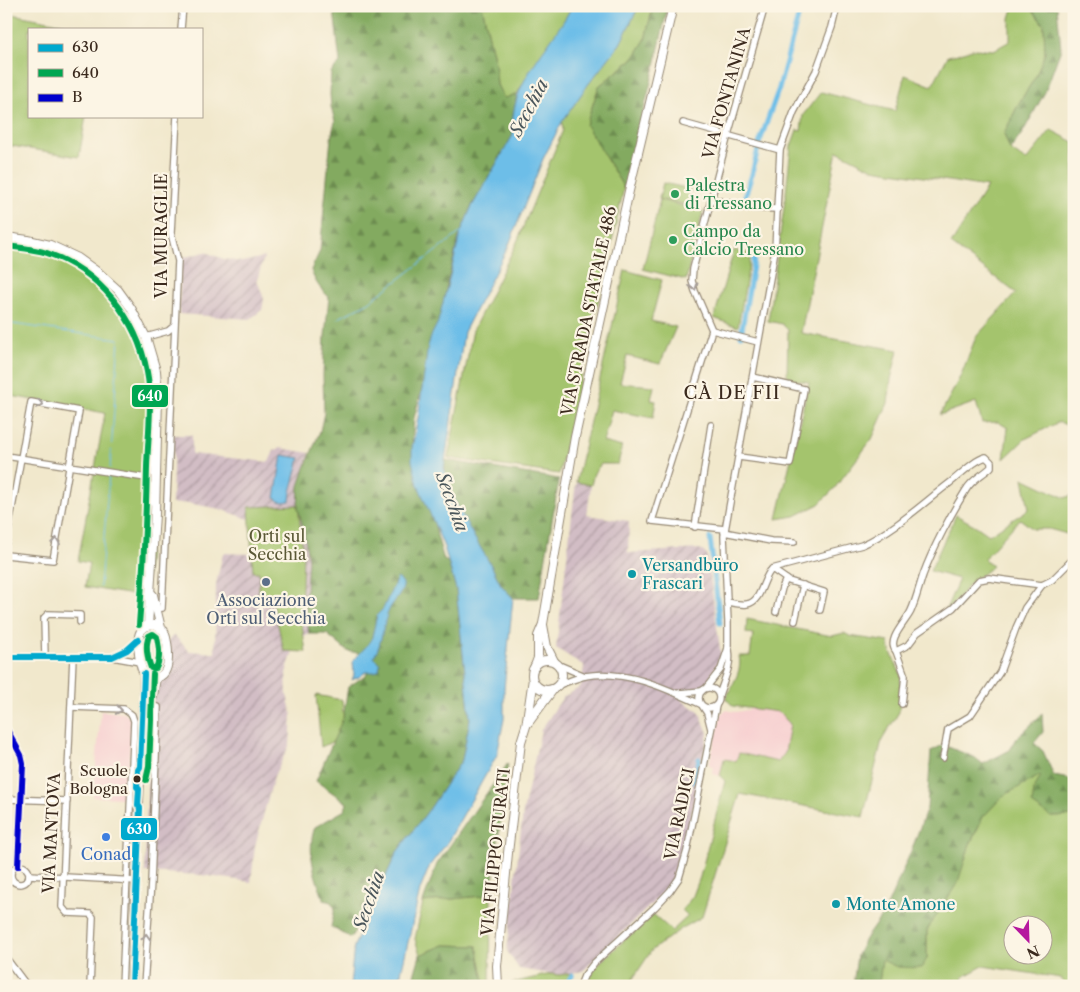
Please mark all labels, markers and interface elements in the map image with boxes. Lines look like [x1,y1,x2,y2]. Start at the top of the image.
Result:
street label: VIA FONTANINA [697,23,755,162]
legend [28,28,202,118]
text: 630 [72,37,99,56]
text: 640 [72,63,99,82]
water label: Secchia [504,75,553,141]
text: B [72,87,82,106]
street label: VIA MURAGLIE [151,173,171,300]
place label: Palestra di Tressano [685,175,772,213]
marker: Palestra di Tressano [669,188,681,200]
street label: VIA STRADA STATALE 486 [556,204,620,419]
place label: Campo da Calcio Tressano [683,221,804,259]
marker: Campo da Calcio Tressano [667,234,679,246]
one-way arrow [689,283,699,291]
district label: CÀ DE FII [683,381,781,404]
line badge: 640 [131,384,169,408]
text: 640 [137,387,163,405]
one-way arrow [36,398,45,408]
water label: Secchia [431,468,473,535]
park label: Orti sul Secchia [248,526,307,564]
one-way arrow [51,537,61,545]
place label: Versandbüro Frascari [641,555,739,593]
marker: Versandbüro Frascari [626,568,638,580]
marker: Associazione Orti sul Secchia [260,576,272,588]
place label: Associazione Orti sul Secchia [206,590,326,628]
one-way arrow [116,704,124,715]
place label: Scuole Bologna [69,761,128,798]
street label: VIA RADICI [659,766,699,863]
street label: VIA FILIPPO TURATI [476,767,514,938]
street label: VIA MANTOVA [38,771,64,895]
marker: Scuole Bologna [132,774,142,784]
line badge: 630 [120,817,158,841]
text: 630 [126,820,152,838]
marker: Conad [100,831,112,843]
place label: Conad [81,844,131,864]
water label: Secchia [348,868,390,935]
place label: Monte Amone [846,894,955,914]
marker: Monte Amone [830,898,842,910]
north arrow [1002,914,1052,964]
one-way arrow [141,933,152,941]
text: N [1024,941,1042,963]

